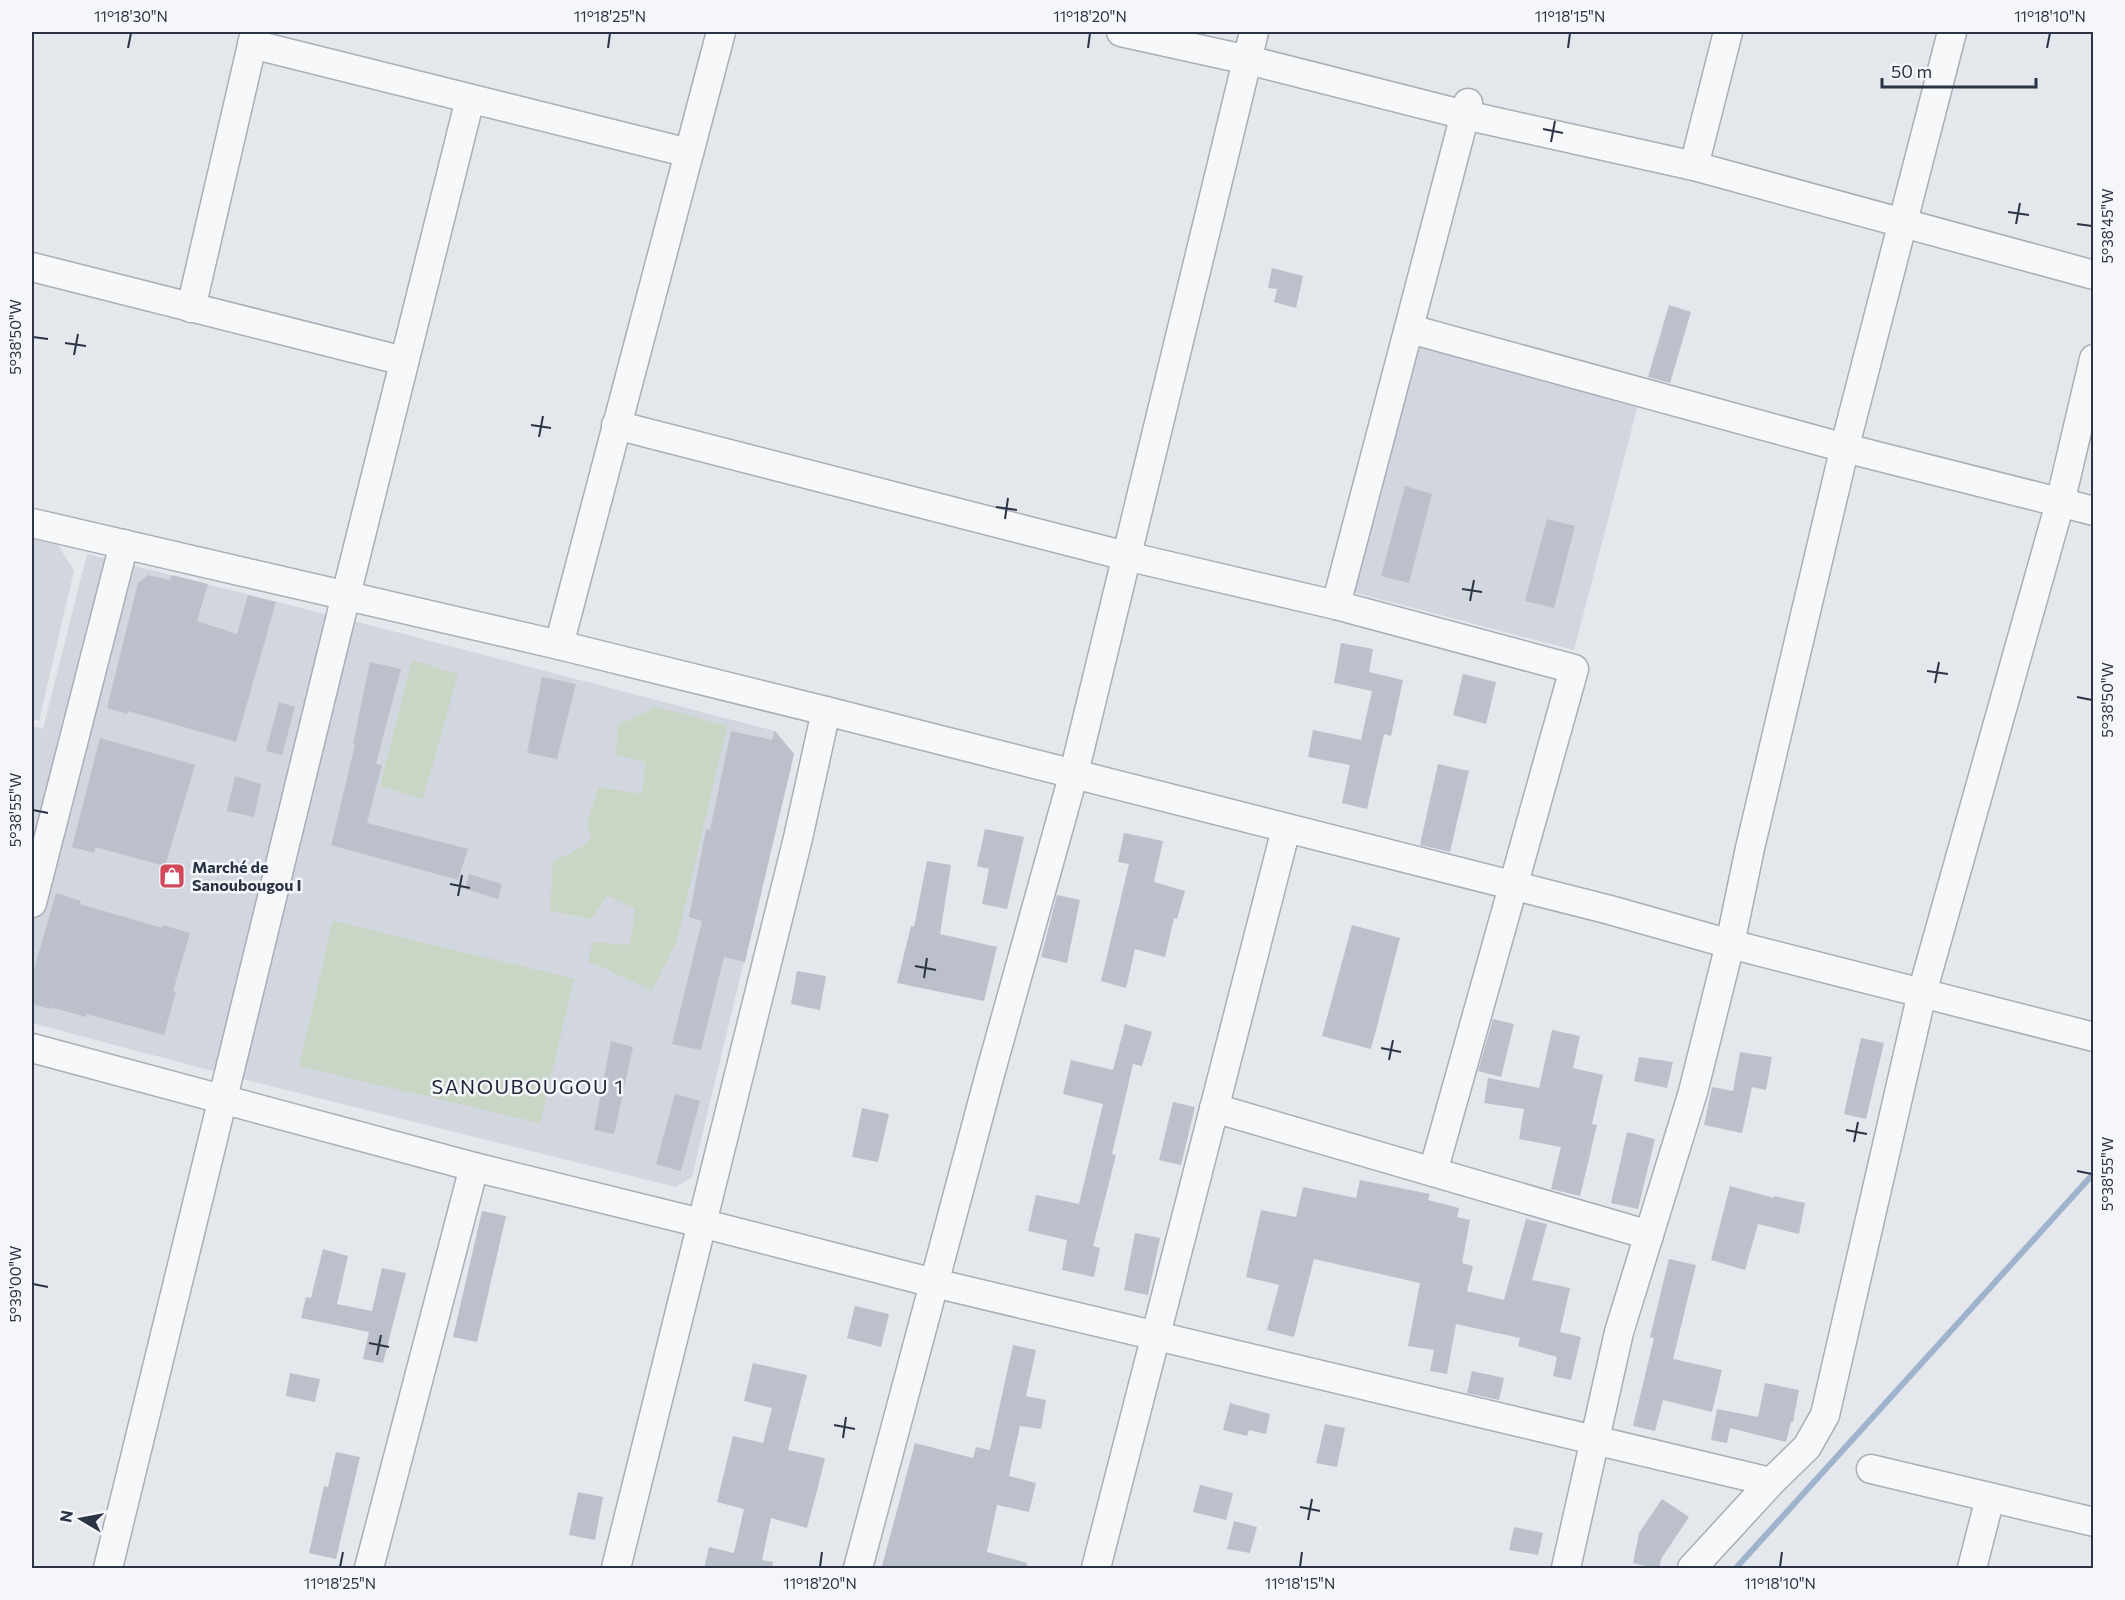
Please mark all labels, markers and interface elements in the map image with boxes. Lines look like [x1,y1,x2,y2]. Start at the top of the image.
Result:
text: 11°18'30"N [94,7,168,25]
text: 11°18'25"N [574,7,646,25]
text: 11°18'20"N [1053,7,1127,25]
text: 11°18'15"N [1535,7,1605,25]
text: 11°18'10"N [2014,7,2086,25]
scale bar [1882,51,2036,89]
text: 50 m [1891,60,1932,82]
text: 5°38'45"W [2098,189,2116,263]
text: 5°38'50"W [6,299,24,375]
text: 5°38'50"W [2098,662,2116,738]
text: 5°38'55"W [6,773,24,847]
place label: Marché de Sanoubougou I [192,857,302,894]
shop icon: Marché de Sanoubougou I [157,861,187,891]
district label: SANOUBOUGOU 1 [432,1074,624,1098]
text: 5°38'55"W [2098,1137,2116,1211]
text: 5°39'00"W [6,1246,24,1322]
north arrow [51,1489,111,1549]
text: N [55,1509,76,1524]
text: 11°18'25"N [304,1574,376,1592]
text: 11°18'20"N [783,1574,857,1592]
text: 11°18'15"N [1265,1574,1335,1592]
text: 11°18'10"N [1744,1574,1816,1592]

